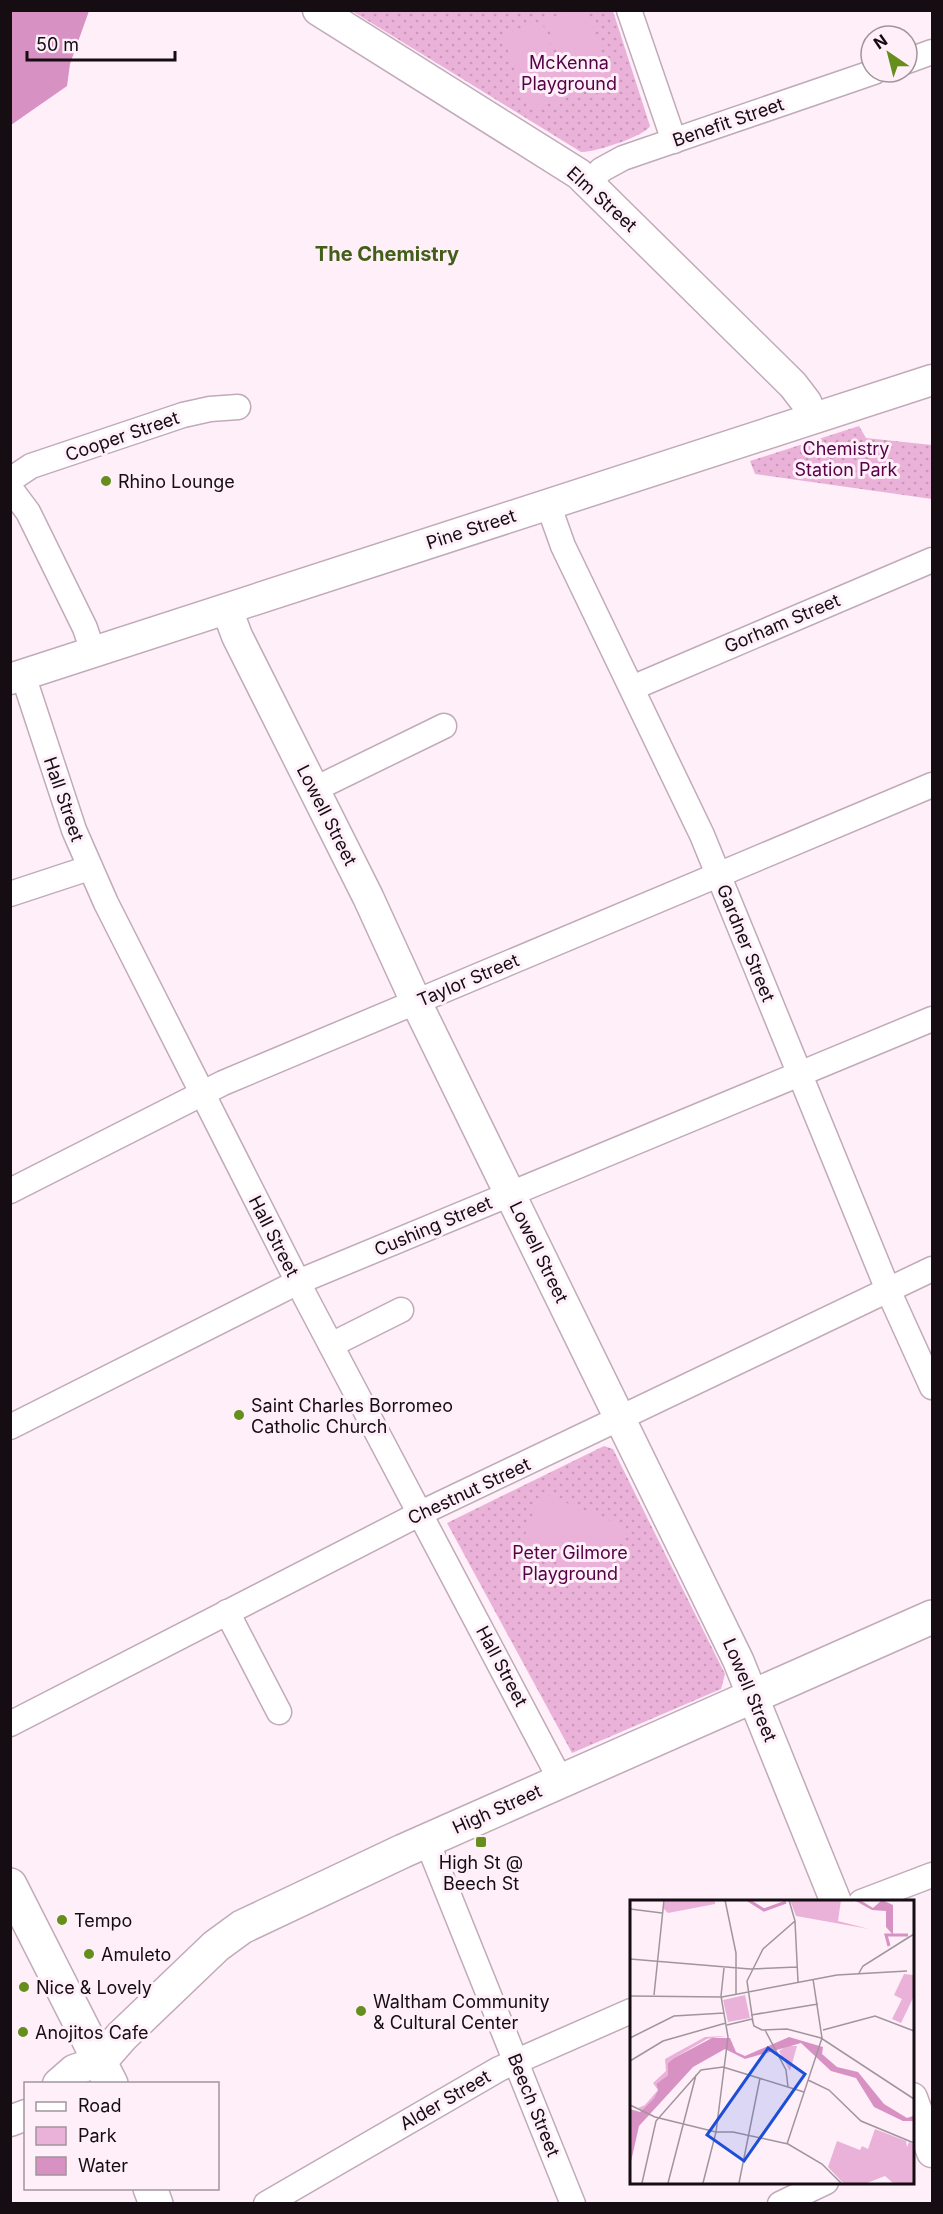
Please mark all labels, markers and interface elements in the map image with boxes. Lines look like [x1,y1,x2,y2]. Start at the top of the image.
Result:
scale bar [27,24,176,62]
north arrow [859,24,919,84]
text: N [870,30,891,53]
text: 50 m [36,34,79,55]
park label: McKenna Playground [521,52,617,94]
street label: Benefit Street [670,93,786,151]
street label: Elm Street [563,162,641,236]
district label: The Chemistry [315,242,459,266]
street label: Cooper Street [62,407,182,465]
park label: Chemistry Station Park [795,438,898,480]
place label: Rhino Lounge [118,471,235,492]
marker: Rhino Lounge [99,474,113,488]
street label: Pine Street [424,505,518,553]
street label: Gorham Street [721,589,843,657]
street label: Hall Street [40,754,88,844]
street label: Lowell Street [293,761,361,869]
street label: Gardner Street [713,881,779,1005]
street label: Taylor Street [414,949,522,1011]
street label: Hall Street [245,1192,303,1280]
street label: Cushing Street [371,1192,495,1260]
street label: Lowell Street [505,1198,573,1306]
place label: Saint Charles Borromeo Catholic Church [251,1395,453,1437]
marker: Saint Charles Borromeo Catholic Church [232,1408,246,1422]
street label: Chestnut Street [404,1453,534,1529]
park label: Peter Gilmore Playground [512,1542,628,1584]
street label: Hall Street [472,1622,532,1710]
street label: Lowell Street [719,1635,781,1745]
street label: High Street [449,1780,545,1838]
marker: High St @ Beech St [474,1835,488,1849]
place label: High St @ Beech St [439,1852,523,1894]
inset map [630,1900,913,2184]
place label: Tempo [74,1910,132,1931]
marker: Tempo [55,1913,69,1927]
place label: Amuleto [101,1944,171,1965]
marker: Amuleto [82,1947,96,1961]
place label: Nice & Lovely [36,1977,152,1998]
marker: Nice & Lovely [17,1980,31,1994]
place label: Waltham Community & Cultural Center [373,1991,550,2033]
marker: Waltham Community & Cultural Center [354,2004,368,2018]
place label: Anojitos Cafe [35,2022,149,2043]
marker: Anojitos Cafe [16,2025,30,2039]
street label: Beech Street [504,2050,564,2160]
street label: Alder Street [396,2066,494,2134]
legend [24,2082,219,2190]
text: Road [78,2095,121,2116]
text: Park [78,2125,117,2146]
text: Water [78,2155,128,2176]

